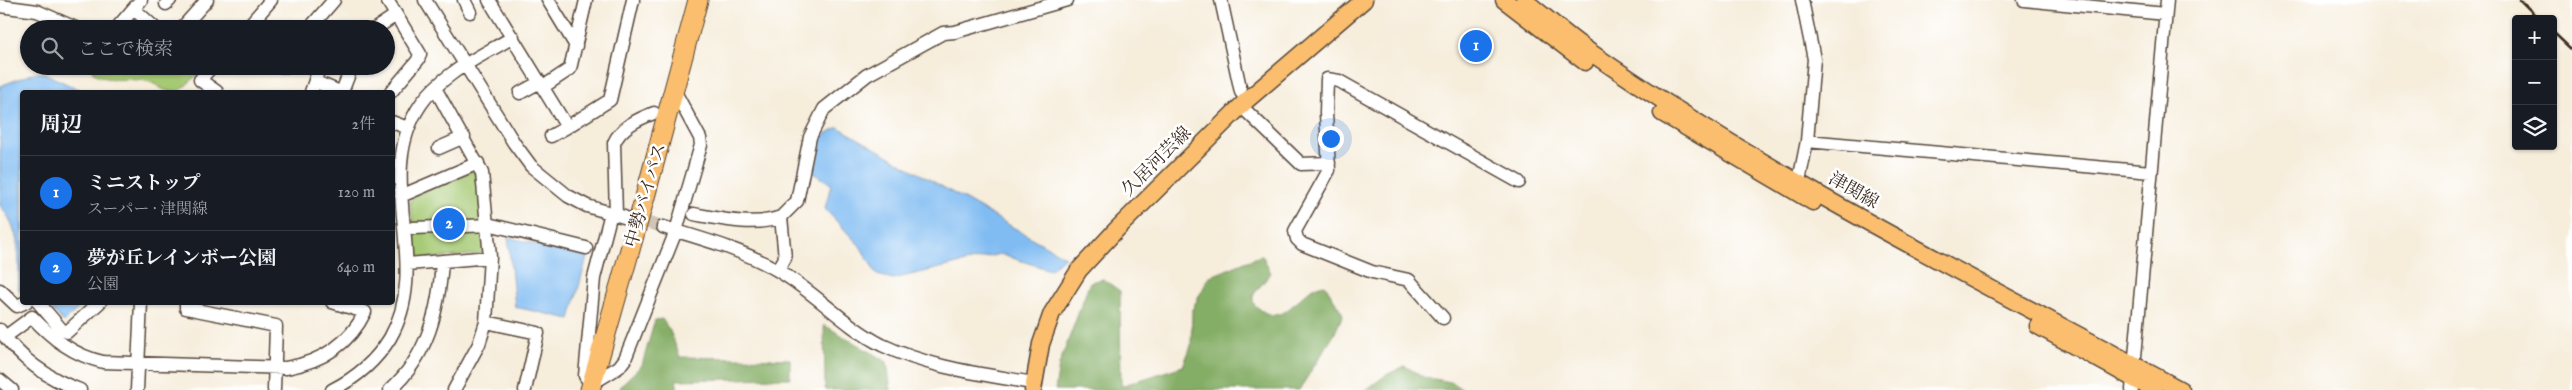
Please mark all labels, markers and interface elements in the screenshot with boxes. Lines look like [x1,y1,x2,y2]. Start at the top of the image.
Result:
map controls [2512,15,2557,150]
button: + [2512,15,2557,60]
search box [20,20,395,75]
pin: 1 [1460,27,1492,65]
icon: search [38,34,66,62]
text: ここで検索 [78,38,173,62]
button: − [2512,60,2557,105]
button: layers [2512,105,2557,150]
text: 周辺 [40,112,82,139]
text: 2件 [351,115,375,135]
street label: 久居河芸線 [1117,122,1197,202]
your location [1318,126,1344,152]
street label: 中勢バイパス [621,141,672,250]
street label: 津関線 [1824,168,1882,215]
text: ミニストップ [87,172,200,196]
text: 1 [53,183,59,203]
text: 120 m [338,183,375,203]
text: スーパー · 津関線 [87,200,208,220]
pin: 2 [433,205,465,243]
text: 夢が丘レインボー公園 [87,247,276,271]
text: 2 [52,258,60,278]
text: 640 m [337,258,375,278]
text: 公園 [87,275,119,295]

